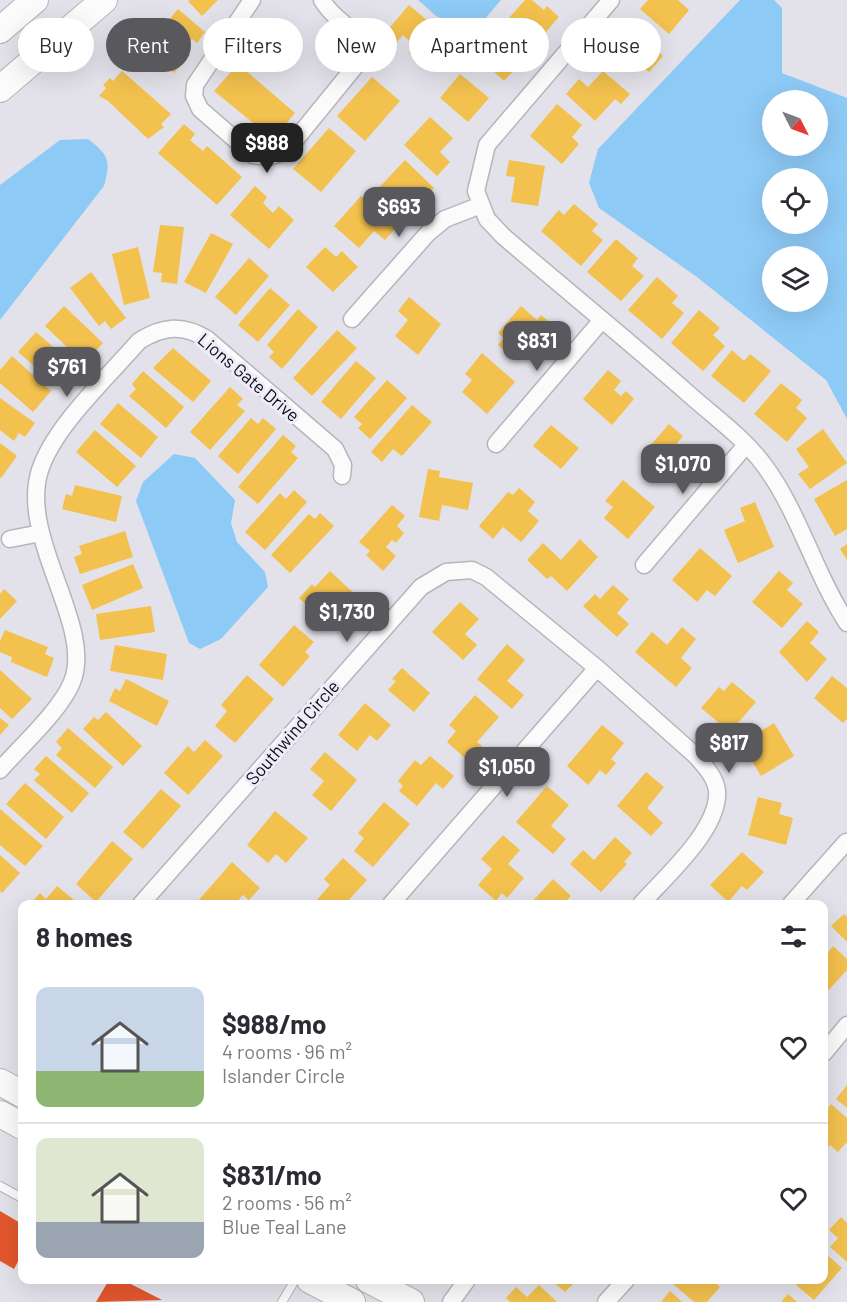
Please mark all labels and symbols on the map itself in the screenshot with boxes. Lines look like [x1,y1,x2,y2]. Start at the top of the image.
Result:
north arrow [762,90,828,156]
pin: $988 [231,123,303,174]
pin: $693 [363,187,435,238]
pin: $831 [501,321,573,372]
street label: Lions Gate Drive [194,328,304,426]
pin: $761 [31,347,103,398]
pin: $1,070 [634,444,732,495]
pin: $1,730 [298,592,396,643]
street label: Southwind Circle [240,675,344,789]
pin: $817 [693,723,765,774]
pin: $1,050 [458,747,556,798]

